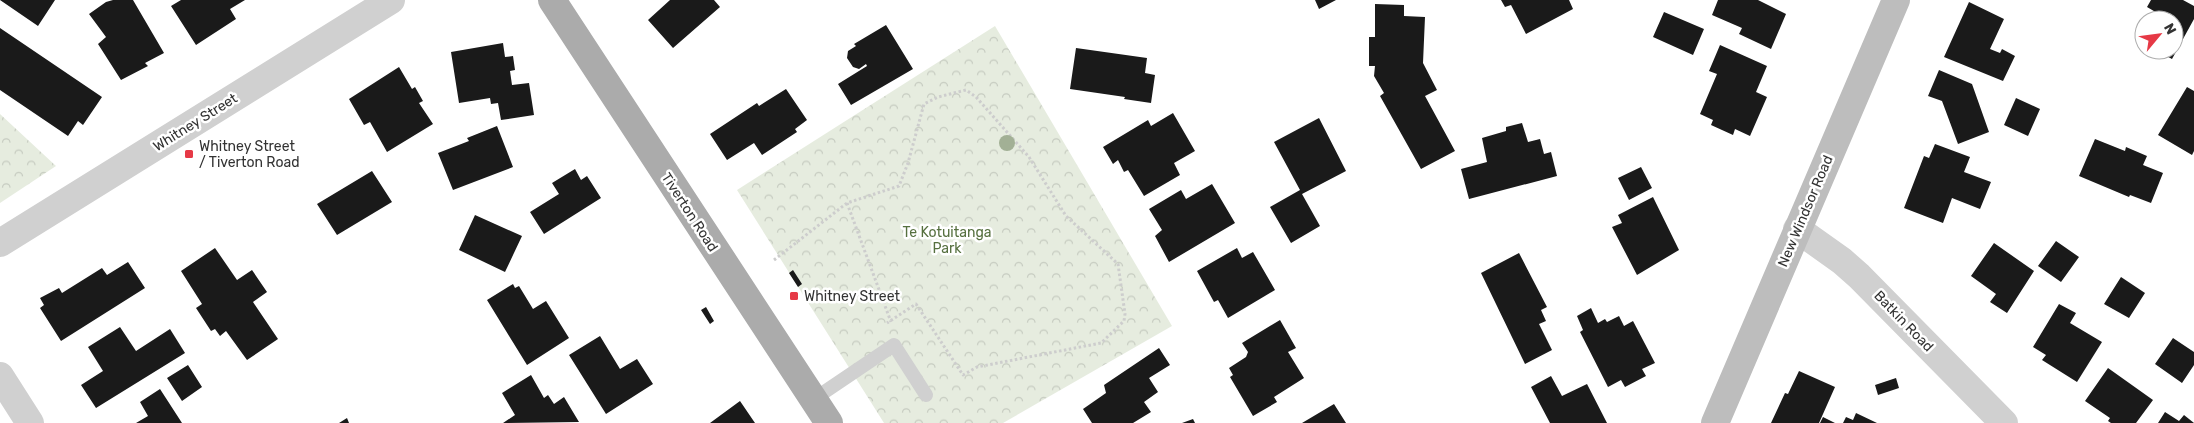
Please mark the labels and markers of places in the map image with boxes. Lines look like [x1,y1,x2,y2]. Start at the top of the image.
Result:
place label: Whitney Street / Tiverton Road [199,138,300,171]
marker: Whitney Street / Tiverton Road [183,148,195,160]
place label: Whitney Street [804,288,900,305]
marker: Whitney Street [788,290,800,302]

